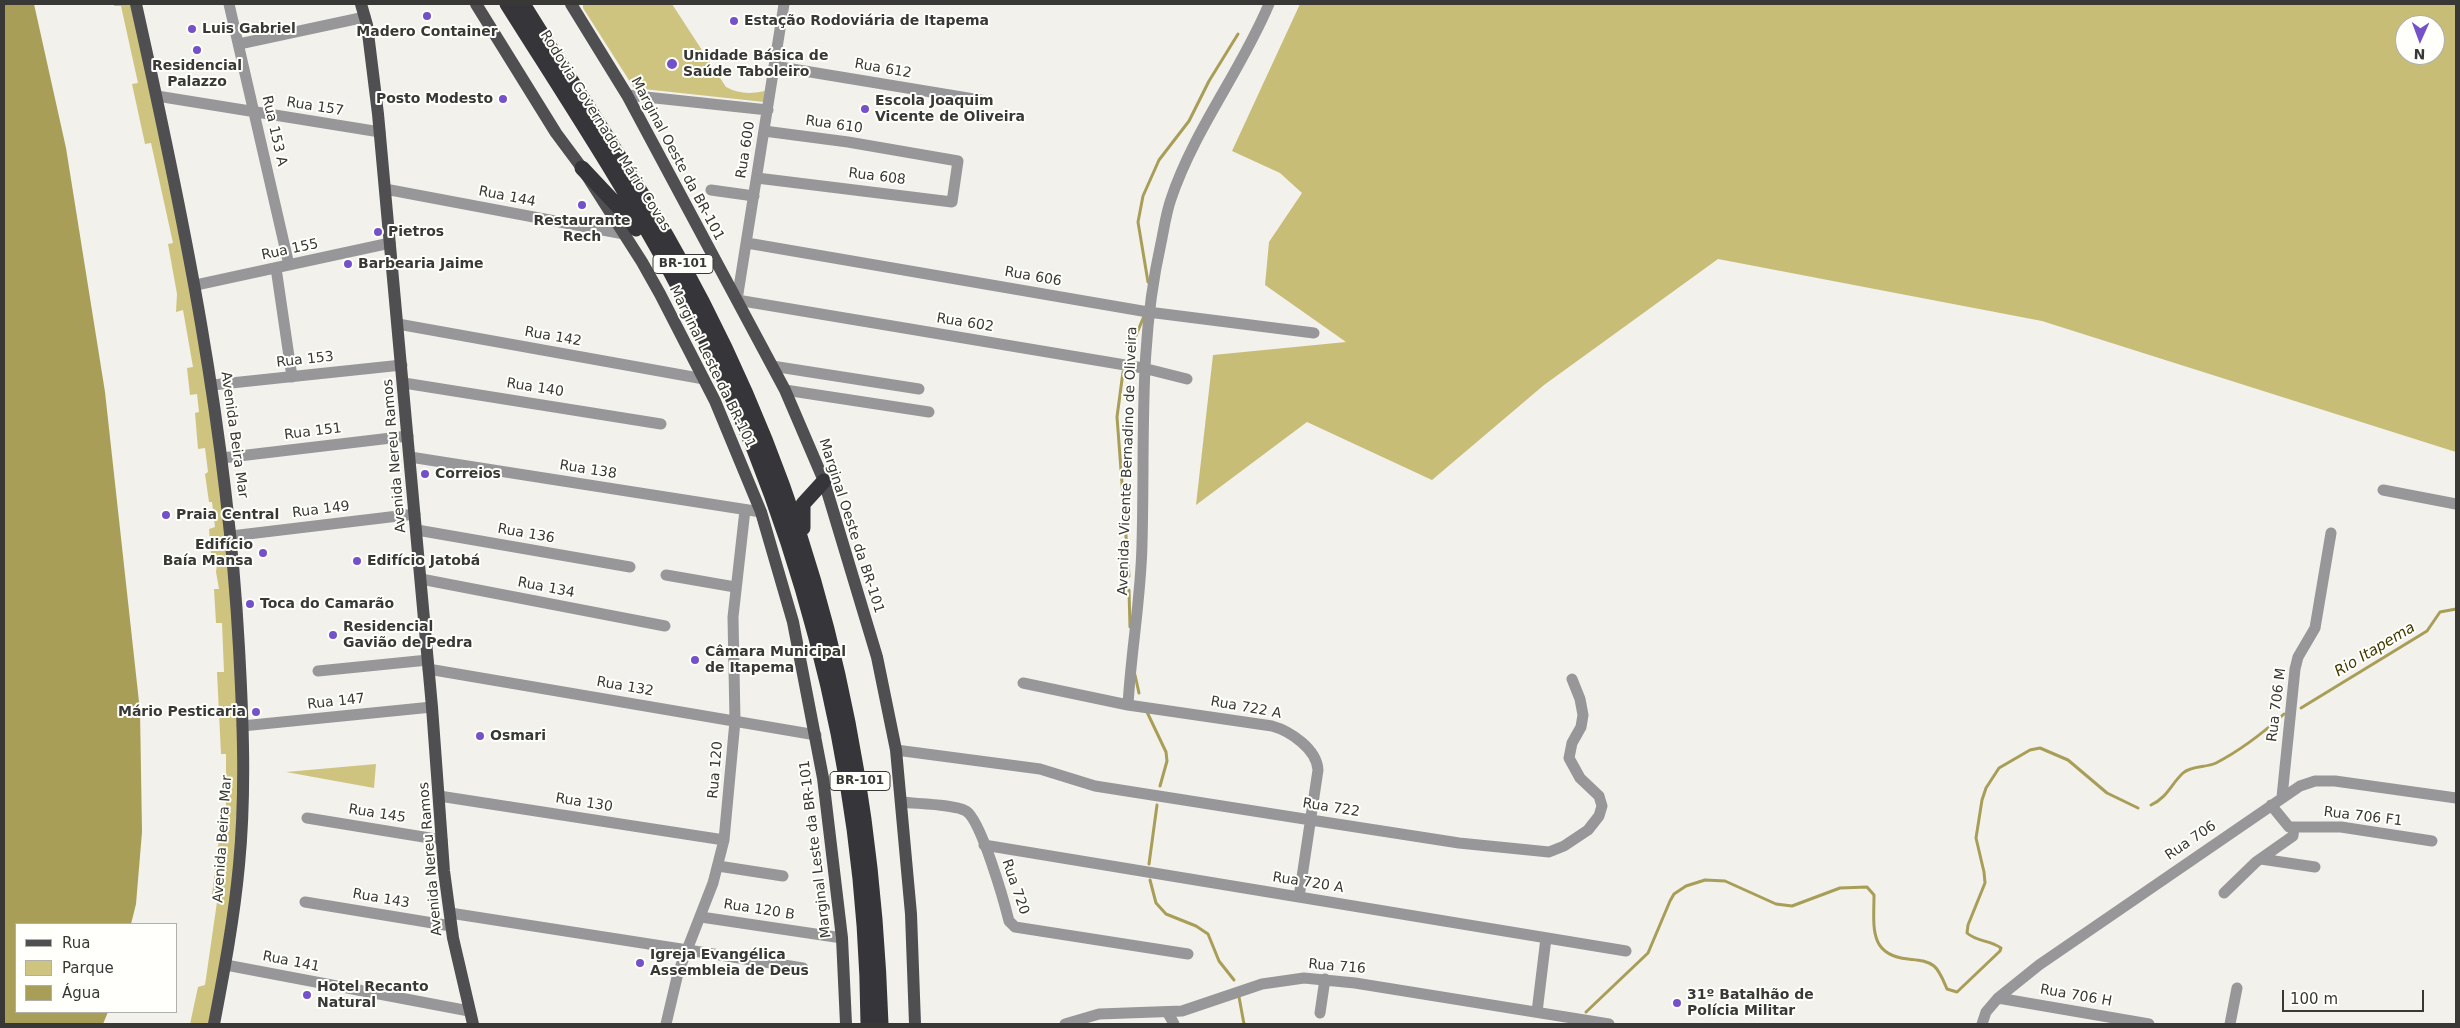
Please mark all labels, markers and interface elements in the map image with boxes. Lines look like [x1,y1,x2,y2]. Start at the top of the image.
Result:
marker: Madero Container [421,10,433,22]
place label: Estação Rodoviária de Itapema [744,13,989,29]
marker: Estação Rodoviária de Itapema [728,15,740,27]
north arrow [2395,15,2445,65]
place label: Luis Gabriel [202,21,296,37]
marker: Luis Gabriel [186,23,198,35]
place label: Madero Container [356,24,498,40]
street label: Rodovia Governador Mário Covas [536,28,674,234]
marker: Residencial Palazzo [191,44,203,56]
text: N [2413,46,2426,62]
place label: Unidade Básica de Saúde Taboleiro [683,48,828,80]
street label: Rua 612 [853,56,913,82]
marker: Unidade Básica de Saúde Taboleiro [665,57,679,71]
place label: Residencial Palazzo [152,58,242,90]
street label: Marginal Oeste da BR-101 [627,74,727,244]
place label: Posto Modesto [376,91,493,107]
marker: Posto Modesto [497,93,509,105]
place label: Escola Joaquim Vicente de Oliveira [875,93,1025,125]
street label: Rua 153 A [258,94,290,168]
street label: Rua 157 [285,94,345,120]
marker: Escola Joaquim Vicente de Oliveira [859,103,871,115]
street label: Rua 610 [804,113,864,137]
street label: Rua 600 [733,120,759,180]
street label: Rua 608 [847,165,907,189]
street label: Rua 144 [477,183,537,211]
marker: Restaurante Rech [576,199,588,211]
place label: Restaurante Rech [533,213,631,246]
place label: Pietros [388,224,444,240]
marker: Pietros [372,226,384,238]
street label: Rua 155 [260,236,320,264]
road number: BR-101 [653,254,713,274]
place label: Barbearia Jaime [358,256,484,272]
marker: Barbearia Jaime [342,258,354,270]
street label: Rua 606 [1003,264,1063,290]
street label: Marginal Leste da BR-101 [665,283,759,451]
street label: Rua 602 [935,310,995,336]
street label: Rua 142 [523,324,583,350]
street label: Avenida Vicente Bernadino de Oliveira [1115,326,1141,596]
street label: Rua 153 [275,349,335,371]
street label: Avenida Beira Mar [217,371,251,499]
street label: Rua 140 [505,375,565,401]
street label: Avenida Nereu Ramos [380,378,410,534]
street label: Rua 151 [283,420,343,444]
street label: Marginal Oeste da BR-101 [815,437,887,615]
street label: Rua 138 [558,457,618,483]
place label: Correios [435,466,501,482]
marker: Correios [419,468,431,480]
street label: Rua 149 [291,498,351,522]
place label: Praia Central [176,507,279,523]
marker: Praia Central [160,509,172,521]
street label: Rua 136 [496,521,556,547]
place label: Edifício Baía Mansa [163,537,253,570]
marker: Edifício Baía Mansa [257,547,269,559]
place label: Edifício Jatobá [367,553,480,569]
marker: Edifício Jatobá [351,555,363,567]
street label: Rua 134 [516,574,576,602]
place label: Toca do Camarão [260,596,394,612]
marker: Toca do Camarão [244,598,256,610]
place label: Residencial Gavião de Pedra [343,619,472,652]
water label: Rio Itapema [2332,619,2418,681]
marker: Residencial Gavião de Pedra [327,629,339,641]
place label: Câmara Municipal de Itapema [705,644,846,676]
marker: Câmara Municipal de Itapema [689,654,701,666]
street label: Rua 706 M [2264,667,2290,743]
street label: Rua 132 [595,674,655,700]
street label: Rua 147 [306,691,366,713]
street label: Rua 722 A [1209,693,1283,723]
place label: Mário Pesticaria [118,704,246,720]
marker: Mário Pesticaria [250,706,262,718]
place label: Osmari [490,728,546,744]
marker: Osmari [474,730,486,742]
street label: Rua 120 [705,741,727,799]
street label: Marginal Leste da BR-101 [797,759,835,939]
road number: BR-101 [830,771,890,790]
street label: Avenida Beira Mar [210,775,236,903]
street label: Avenida Nereu Ramos [416,781,446,937]
street label: Rua 130 [554,790,614,816]
street label: Rua 722 [1301,795,1361,821]
street label: Rua 145 [347,801,407,827]
street label: Rua 706 F1 [2323,804,2403,830]
street label: Rua 706 [2162,818,2220,864]
street label: Rua 720 [998,857,1032,917]
street label: Rua 720 A [1271,869,1345,897]
street label: Rua 143 [351,886,411,912]
street label: Rua 120 B [722,896,796,924]
legend [15,923,178,1013]
text: Rua [62,934,90,952]
place label: Igreja Evangélica Assembleia de Deus [650,947,809,980]
street label: Rua 141 [261,948,321,976]
street label: Rua 716 [1308,956,1366,978]
marker: Igreja Evangélica Assembleia de Deus [634,957,646,969]
text: Parque [62,959,114,977]
place label: Hotel Recanto Natural [317,979,428,1012]
scale bar [2285,980,2428,1012]
street label: Rua 706 H [2039,981,2113,1011]
text: Água [62,984,100,1002]
place label: 31º Batalhão de Polícia Militar [1687,987,1814,1020]
marker: Hotel Recanto Natural [301,989,313,1001]
text: 100 m [2290,990,2338,1008]
marker: 31º Batalhão de Polícia Militar [1671,997,1683,1009]

